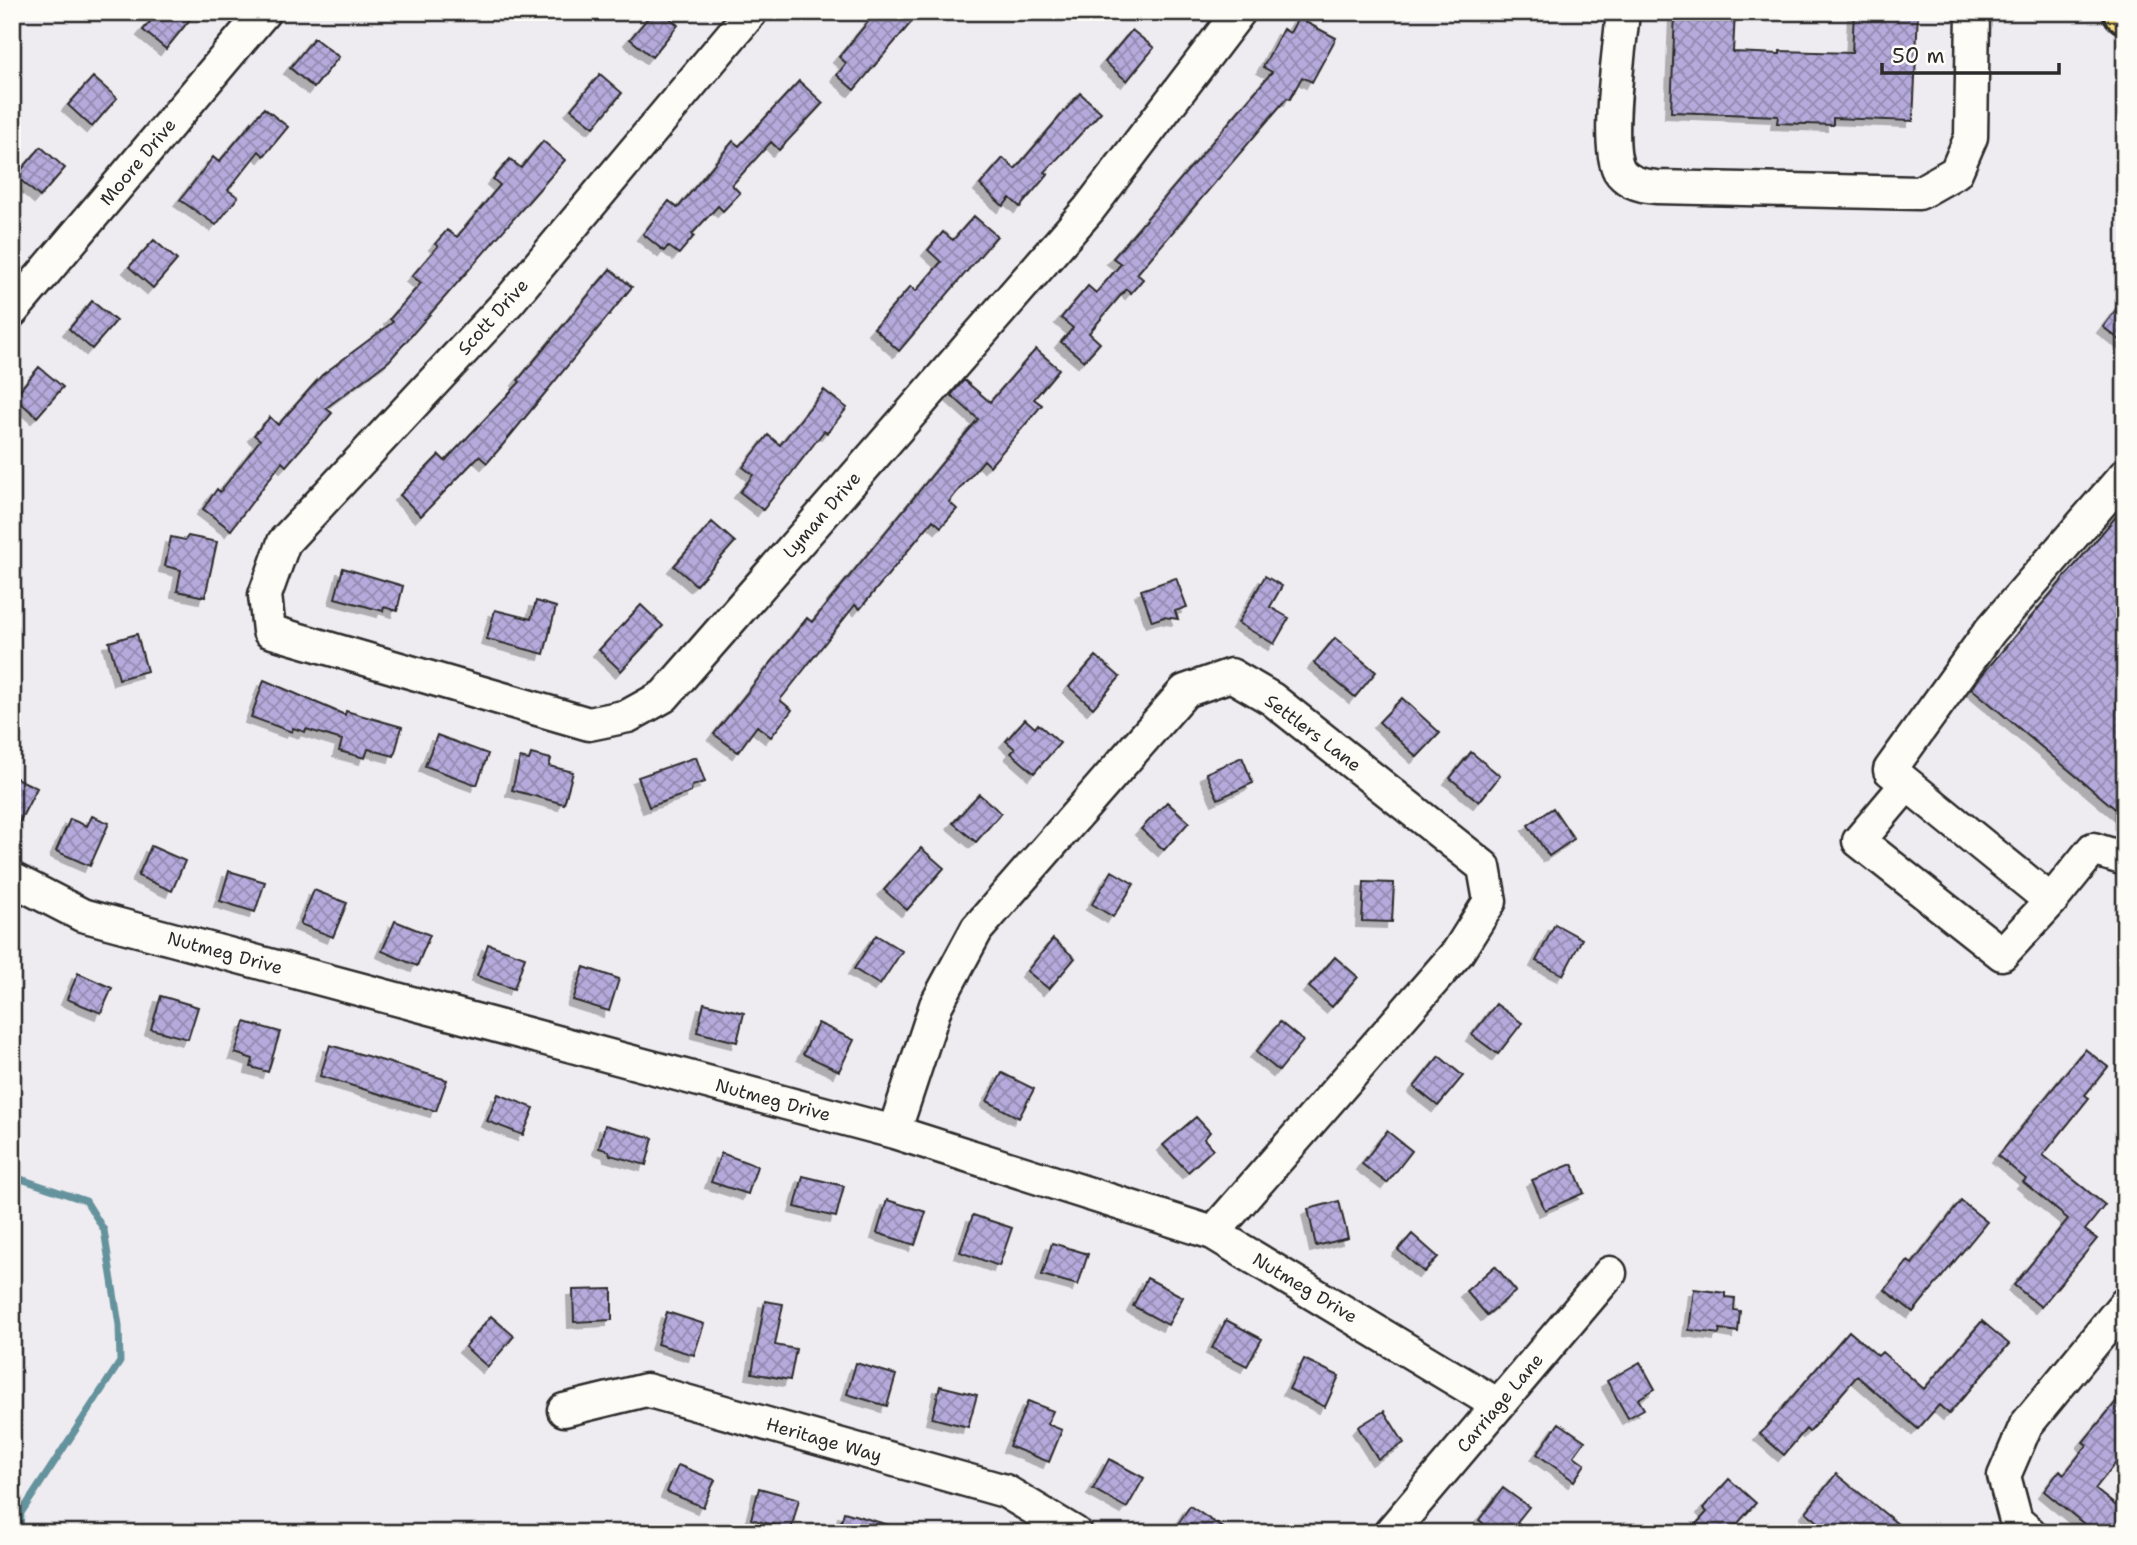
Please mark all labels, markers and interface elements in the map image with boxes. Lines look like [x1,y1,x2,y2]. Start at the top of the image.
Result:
scale bar [1882,32,2058,76]
text: 50 m [1892,42,1945,70]
street label: Moore Drive [94,113,182,211]
street label: Scott Drive [452,274,534,360]
street label: Lyman Drive [778,467,866,563]
street label: Settlers Lane [1260,689,1366,777]
street label: Nutmeg Drive [165,926,285,980]
street label: Nutmeg Drive [713,1073,833,1127]
street label: Nutmeg Drive [1248,1247,1362,1329]
street label: Carriage Lane [1451,1348,1549,1458]
street label: Heritage Way [763,1412,885,1468]

